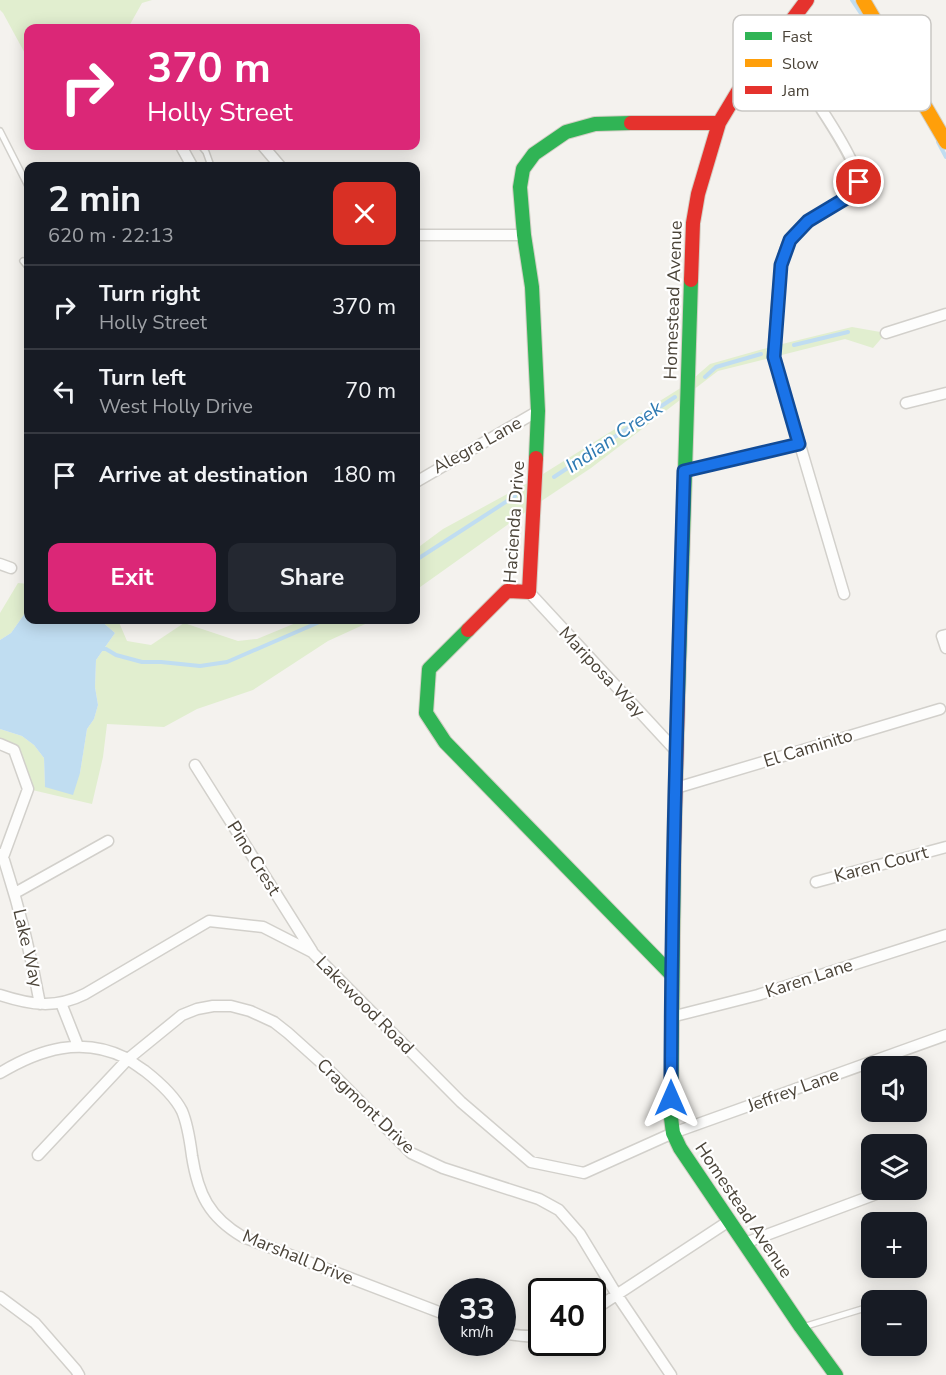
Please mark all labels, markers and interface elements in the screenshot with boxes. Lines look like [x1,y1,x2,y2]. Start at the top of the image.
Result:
legend [733,15,931,111]
text: Fast [782,26,813,48]
text: 370 m [147,40,271,97]
icon: right [48,48,126,126]
text: Slow [782,53,819,75]
text: Jam [781,80,809,102]
text: Holly Street [147,94,293,131]
pin [833,156,884,207]
icon: arrive [842,165,875,198]
text: 2 min [48,175,141,224]
button: close [333,182,396,245]
street label: Homestead Avenue [658,220,688,380]
text: 620 m · 22:13 [48,222,174,249]
text: Turn right [99,279,200,309]
icon: right [48,291,81,324]
text: 370 m [332,292,396,322]
text: Holly Street [99,309,207,336]
text: Turn left [99,363,186,393]
icon: left [48,375,81,408]
text: 70 m [345,376,396,406]
text: West Holly Drive [99,393,253,420]
water label: Indian Creek [560,394,669,479]
street label: Alegra Lane [428,411,526,479]
icon: arrive [48,459,81,492]
text: Arrive at destination [99,460,308,490]
text: 180 m [332,460,396,490]
street label: Hacienda Drive [498,460,530,584]
button: Exit [48,543,216,612]
button: Share [228,543,396,612]
street label: Mariposa Way [554,621,651,723]
street label: El Caminito [760,723,856,773]
street label: Pino Crest [222,816,287,900]
street label: Karen Court [831,840,931,888]
street label: Lake Way [7,906,49,990]
street label: Lakewood Road [311,951,419,1059]
street label: Karen Lane [762,953,856,1003]
street label: Cragmont Drive [312,1053,420,1159]
map controls [861,1056,927,1356]
button: sound [861,1056,927,1122]
street label: Jeffrey Lane [743,1062,842,1118]
position arrow [639,1066,703,1130]
button: layers [861,1134,927,1200]
street label: Homestead Avenue [690,1137,798,1283]
button: + [861,1212,927,1278]
street label: Marshall Drive [239,1224,357,1290]
speed limit sign: 40 [528,1278,606,1356]
text: 33 [459,1289,495,1330]
button: − [861,1290,927,1356]
text: km/h [460,1322,494,1342]

